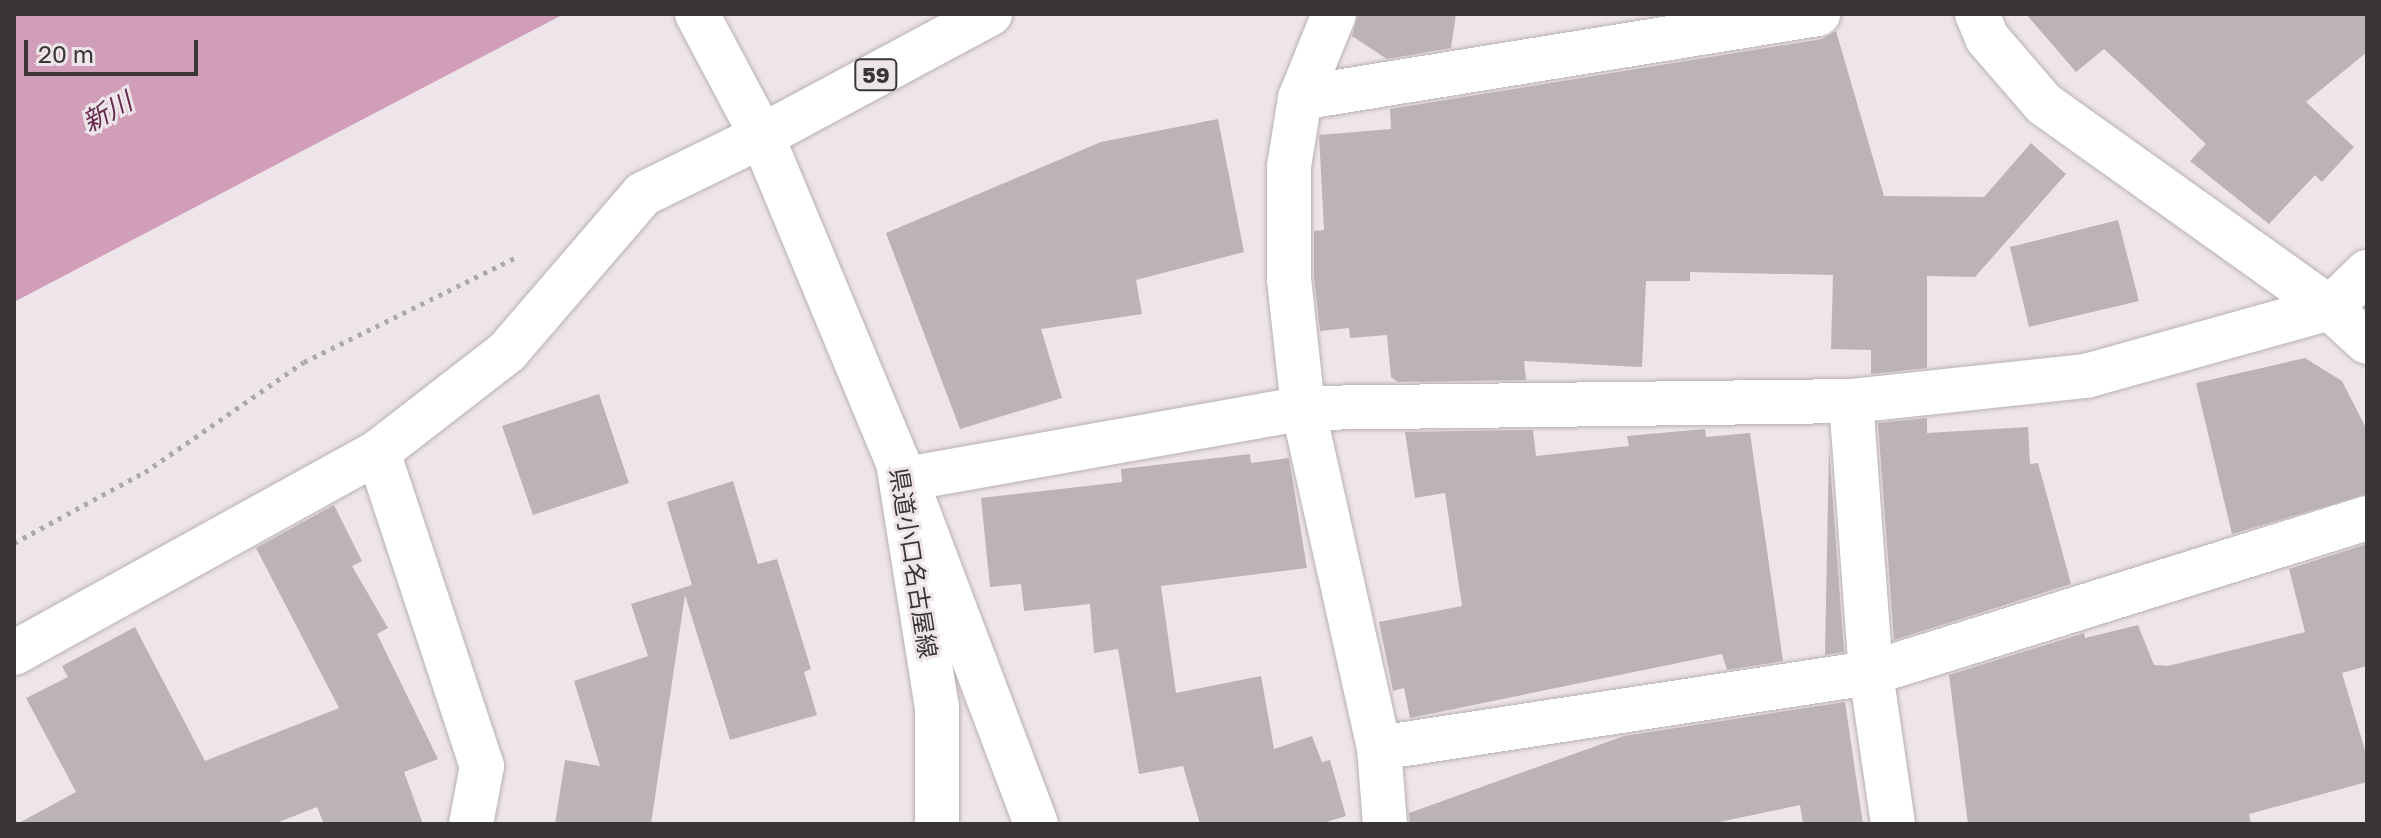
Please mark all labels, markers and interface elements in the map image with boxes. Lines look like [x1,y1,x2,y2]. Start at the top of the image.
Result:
scale bar [28,24,202,74]
text: 20 m [38,39,94,68]
road number: 59 [854,57,898,93]
water label: 新川 [77,86,137,138]
street label: 県道小口名古屋線 [885,466,943,660]

